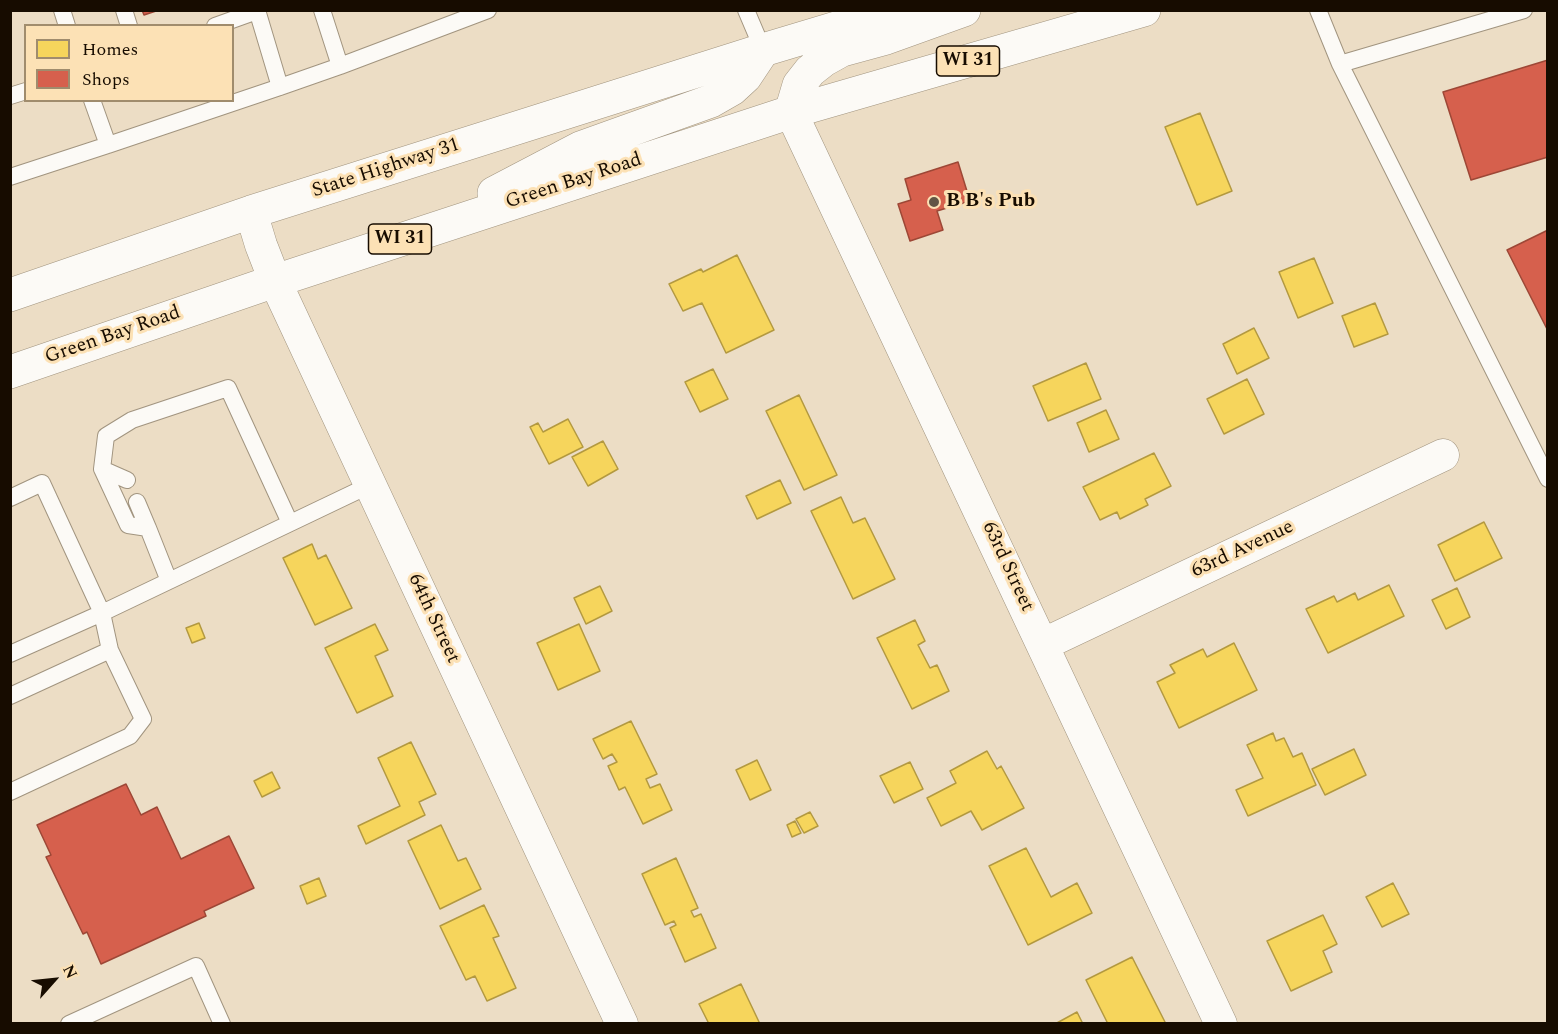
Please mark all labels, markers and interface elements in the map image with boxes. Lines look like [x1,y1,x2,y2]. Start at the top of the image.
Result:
legend [24,24,234,102]
text: Homes [82,36,138,63]
road number: WI 31 [936,46,1000,76]
text: Shops [82,66,130,93]
street label: State Highway 31 [309,134,463,204]
street label: Green Bay Road [503,149,645,215]
place label: B B's Pub [946,190,1035,214]
marker: B B's Pub [927,195,941,209]
road number: WI 31 [368,224,432,254]
street label: Green Bay Road [42,302,184,370]
street label: 63rd Avenue [1188,516,1298,584]
street label: 63rd Street [976,518,1038,616]
street label: 64th Street [402,570,464,668]
north arrow [24,950,84,1010]
text: N [56,961,84,983]

